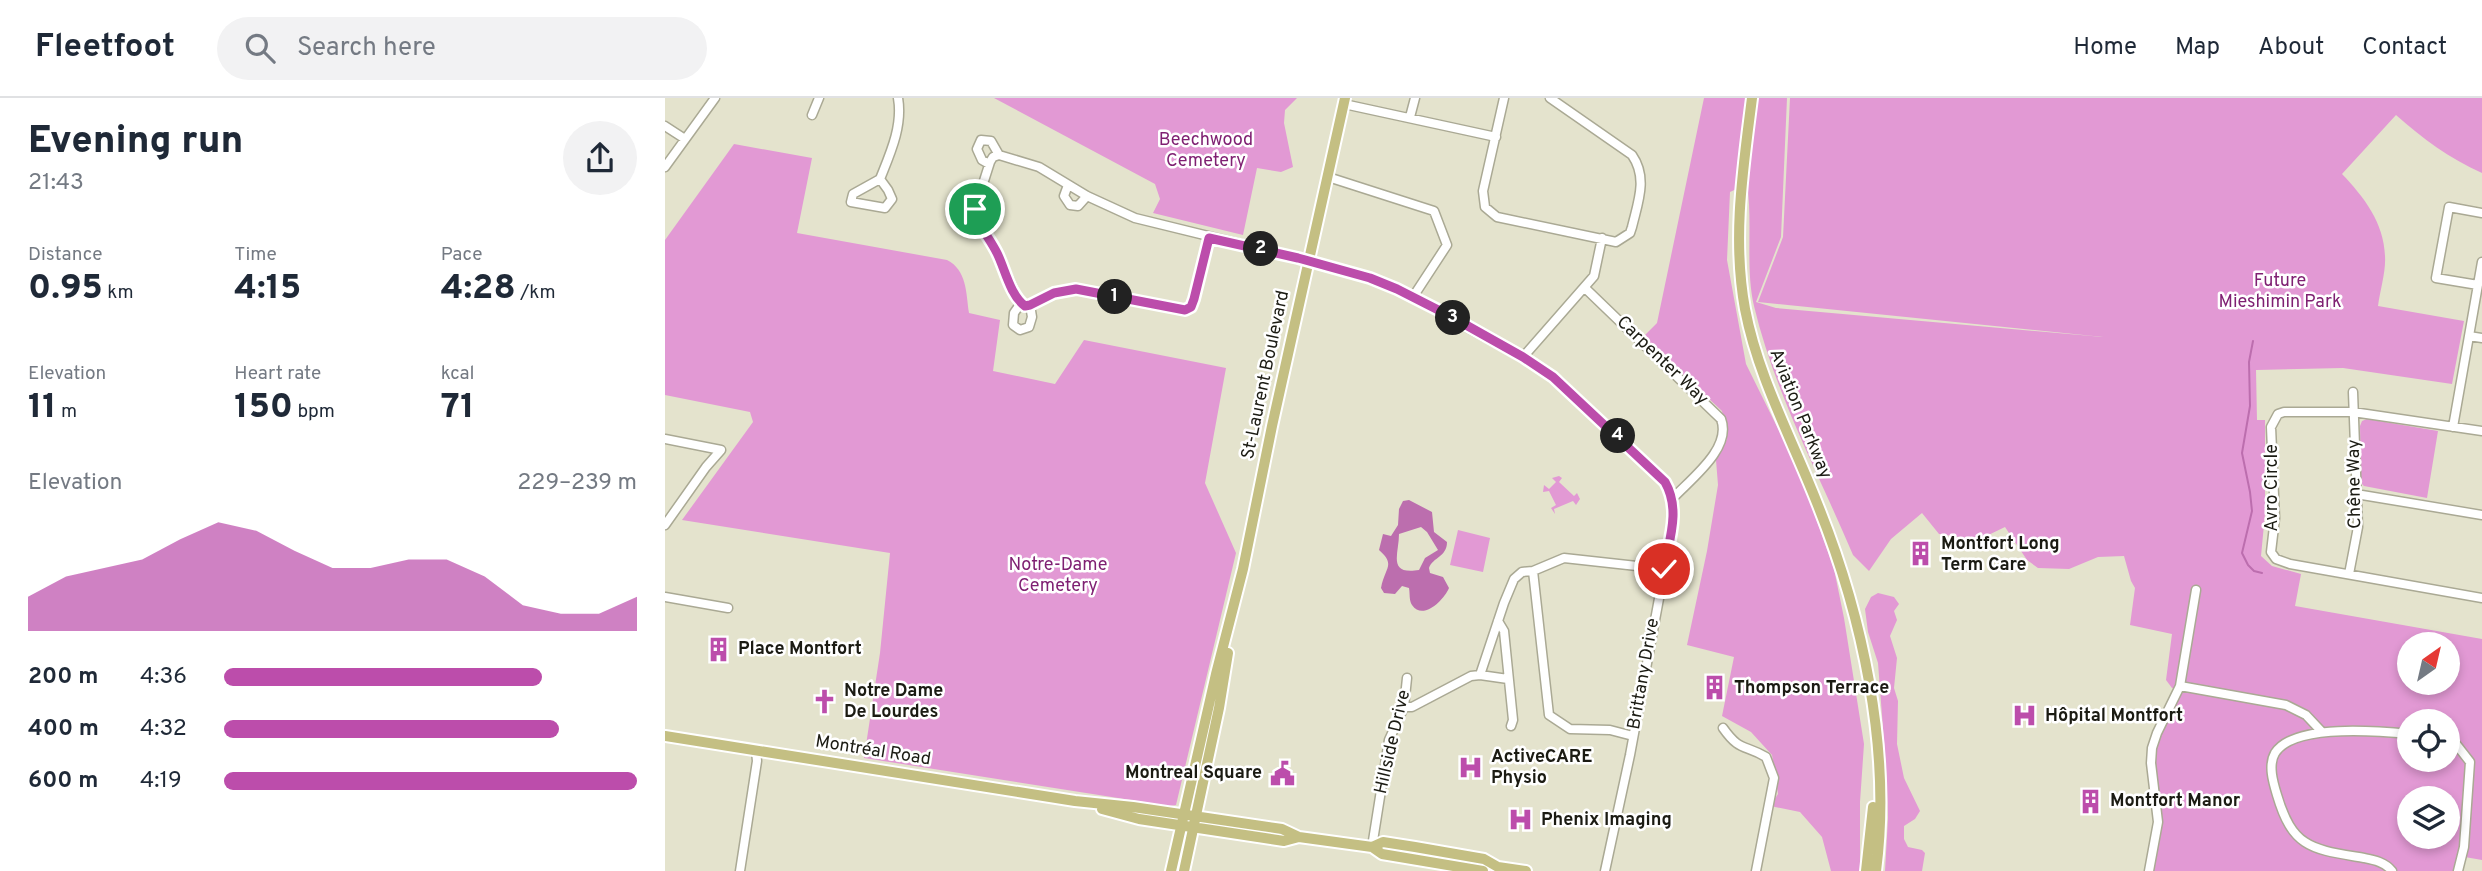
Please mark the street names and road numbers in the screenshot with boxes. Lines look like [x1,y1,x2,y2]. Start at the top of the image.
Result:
street label: St-Laurent Boulevard [1237,288,1295,462]
street label: Carpenter Way [1611,311,1713,411]
street label: Aviation Parkway [1763,346,1837,482]
street label: Chêne Way [2343,439,2367,529]
street label: Avro Circle [2261,444,2284,532]
street label: Brittany Drive [1623,617,1665,731]
street label: Hillside Drive [1370,688,1416,796]
street label: Montréal Road [814,731,932,771]

